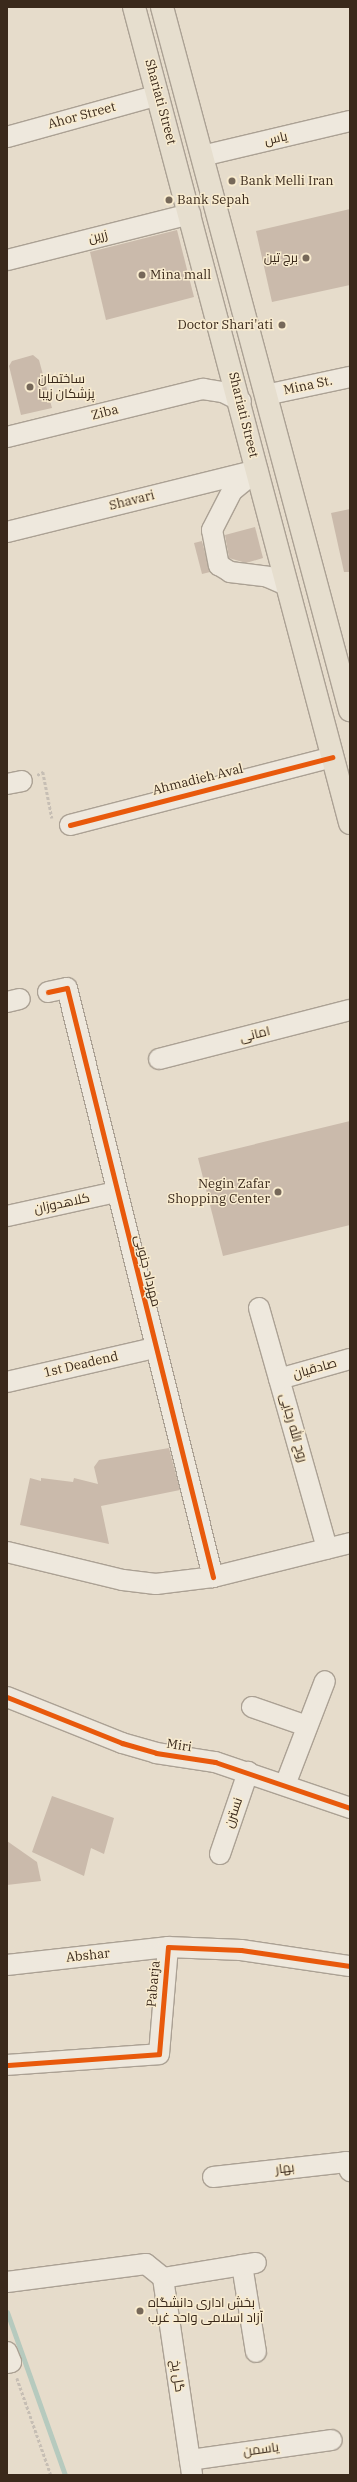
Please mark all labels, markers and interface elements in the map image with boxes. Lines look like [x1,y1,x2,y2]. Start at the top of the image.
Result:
street label: Shariati Street [141,58,179,146]
street label: Ahor Street [46,99,118,133]
street label: یاس [263,129,289,149]
place label: Bank Melli Iran [240,173,334,189]
marker: Bank Melli Iran [227,176,237,186]
place label: Bank Sepah [177,192,250,208]
marker: Bank Sepah [164,195,174,205]
street label: زرین [87,227,109,247]
place label: برج تین [264,250,298,266]
marker: برج تین [301,253,311,263]
place label: Mina mall [150,267,211,283]
marker: Mina mall [137,270,147,280]
place label: Doctor Shari'ati [177,317,273,333]
marker: Doctor Shari'ati [276,319,288,331]
street label: Shariati Street [225,370,261,460]
place label: ساختمان پزشکان زیبا [38,372,95,403]
street label: Mina St. [282,373,334,399]
marker: ساختمان پزشکان زیبا [25,382,35,392]
street label: Ziba [90,402,120,424]
street label: Shavari [108,488,156,514]
street label: Ahmadieh Aval [151,761,245,799]
street label: امانی [238,1024,272,1046]
place label: Negin Zafar Shopping Center [168,1177,270,1208]
marker: Negin Zafar Shopping Center [273,1187,283,1197]
street label: کلاهدوزان [33,1190,91,1218]
street label: مهرداد جنوبی [131,1233,163,1309]
street label: 1st Deadend [42,1349,120,1381]
street label: صادقیان [291,1355,339,1383]
street label: روح الله رجایی [276,1392,310,1464]
street label: Miri [165,1736,193,1756]
street label: نسترن [222,1796,246,1830]
street label: Abshar [65,1946,111,1966]
street label: Pabarja [144,1960,164,2008]
street label: بهار [274,2160,296,2178]
place label: بخش اداری دانشگاه آزاد اسلامی واحد غرب [148,2296,263,2327]
marker: بخش اداری دانشگاه آزاد اسلامی واحد غرب [135,2306,145,2316]
street label: گل یخ [167,2359,187,2393]
street label: یاسمن [242,2440,280,2460]

